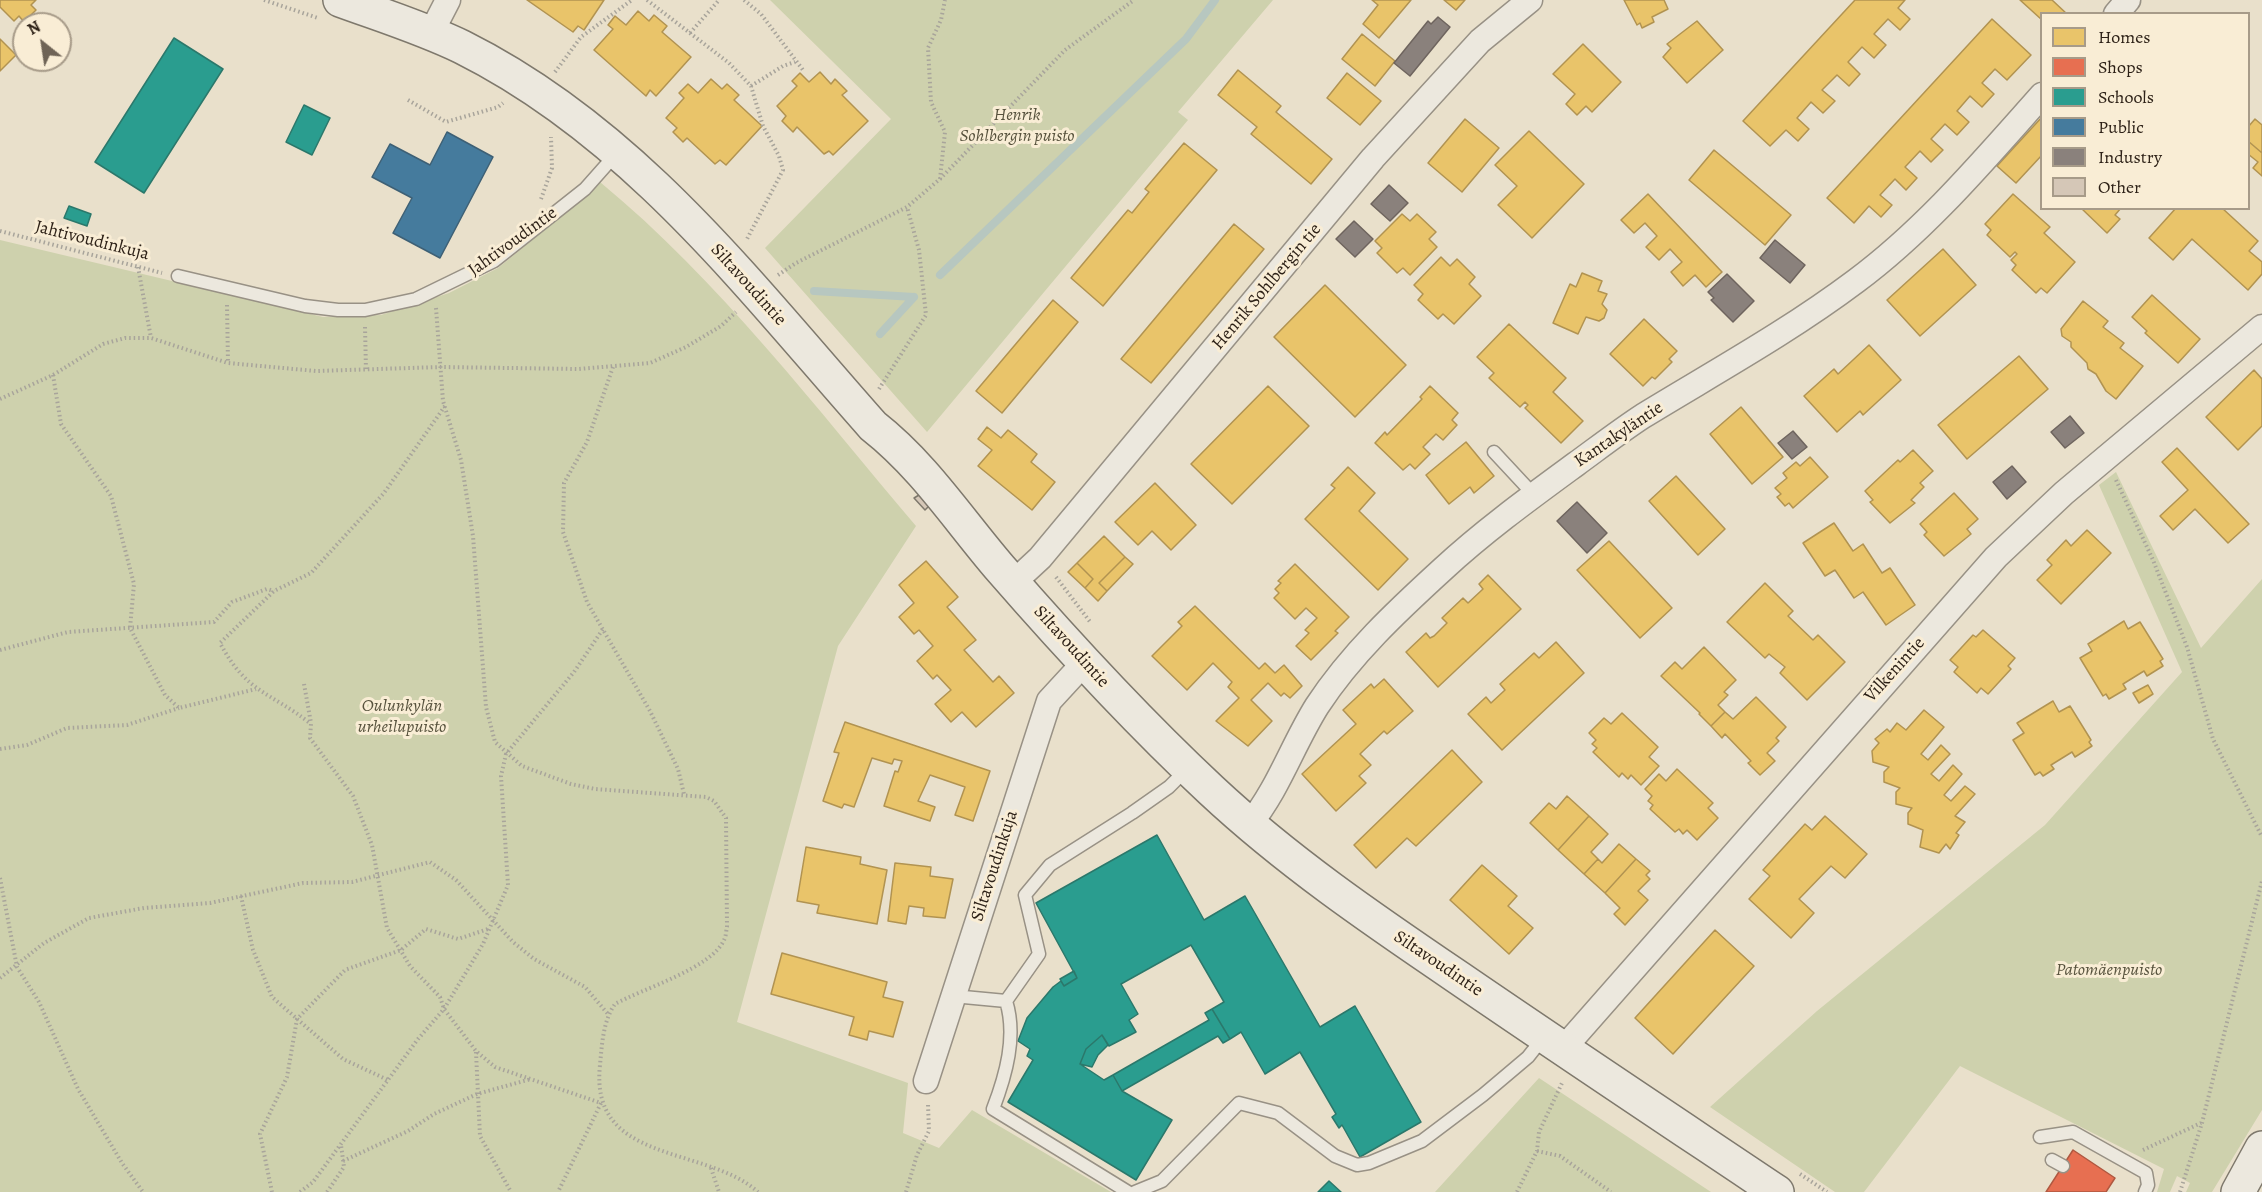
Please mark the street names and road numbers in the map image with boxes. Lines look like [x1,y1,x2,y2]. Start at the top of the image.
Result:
street label: Jahtivoudintie [464,203,562,281]
street label: Jahtivoudinkuja [33,216,151,266]
street label: Henrik Sohlbergin tie [1208,219,1326,355]
street label: Siltavoudintie [706,240,790,330]
street label: Kantakyläntie [1571,397,1667,473]
street label: Siltavoudintie [1029,602,1113,692]
street label: Vilkenintie [1860,633,1930,707]
street label: Siltavoudinkuja [967,808,1023,924]
street label: Siltavoudintie [1389,926,1487,1002]

